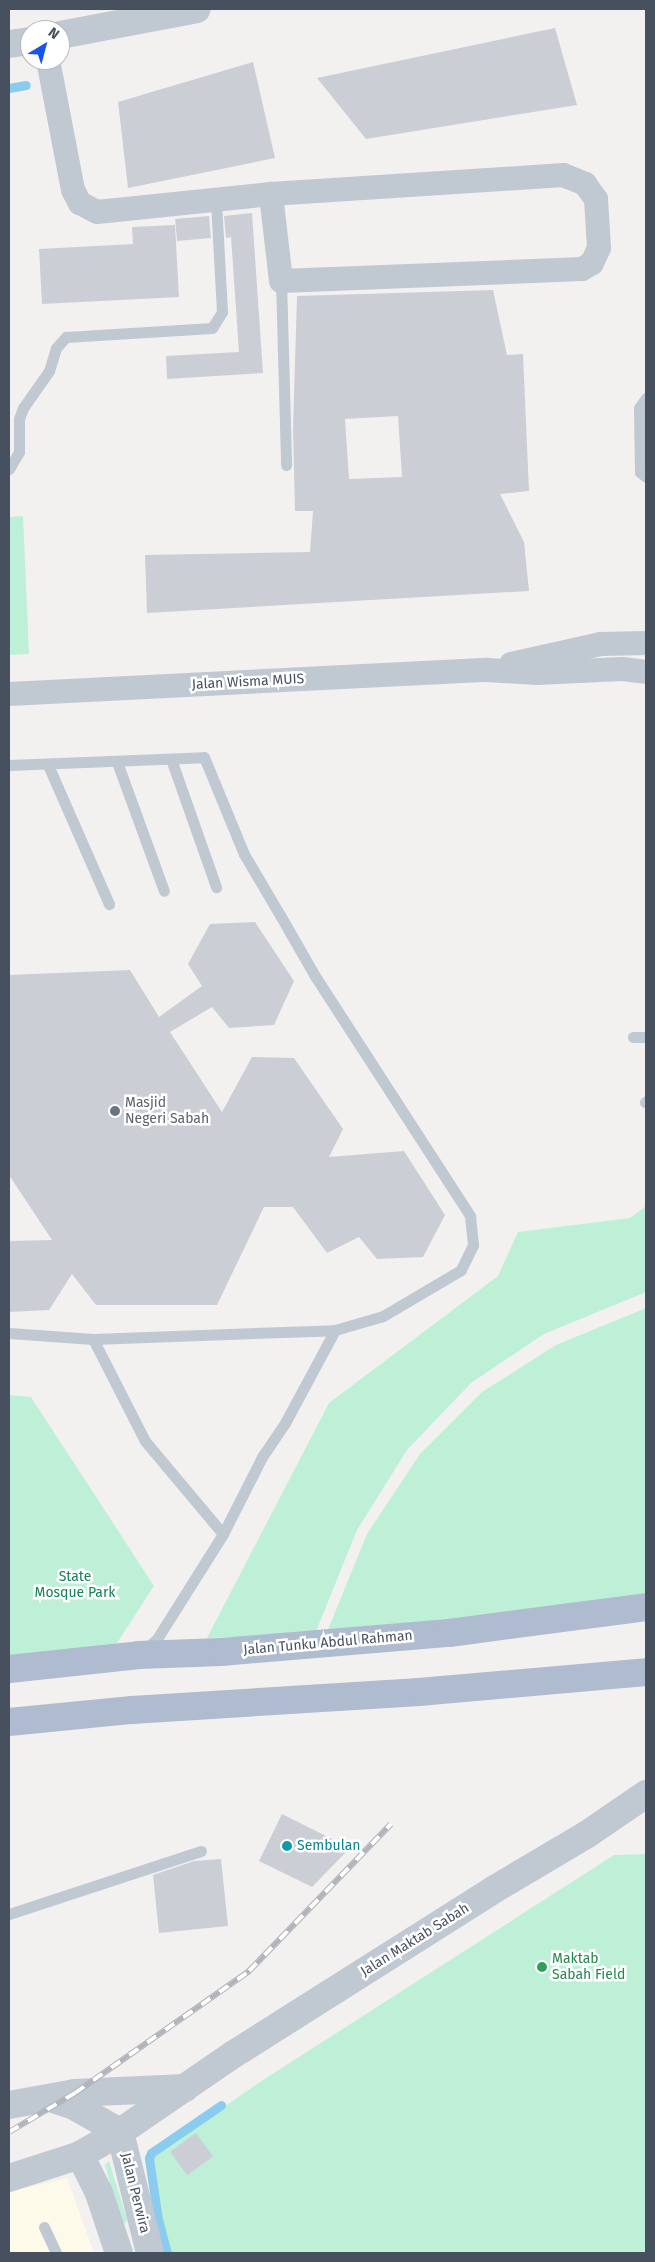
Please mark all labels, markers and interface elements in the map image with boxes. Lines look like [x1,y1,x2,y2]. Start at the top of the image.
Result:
north arrow [20,20,70,70]
text: N [45,24,63,43]
street label: Jalan Wisma MUIS [191,671,305,693]
place label: Masjid Negeri Sabah [125,1095,209,1128]
marker: Masjid Negeri Sabah [109,1105,121,1117]
park label: State Mosque Park [34,1569,116,1601]
street label: Jalan Tunku Abdul Rahman [243,1627,413,1659]
place label: Sembulan [297,1838,361,1854]
marker: Sembulan [281,1840,293,1852]
street label: Jalan Maktab Sabah [358,1900,472,1980]
place label: Maktab Sabah Field [552,1951,625,1984]
marker: Maktab Sabah Field [536,1961,548,1973]
street label: Jalan Perwira [117,2151,153,2235]

